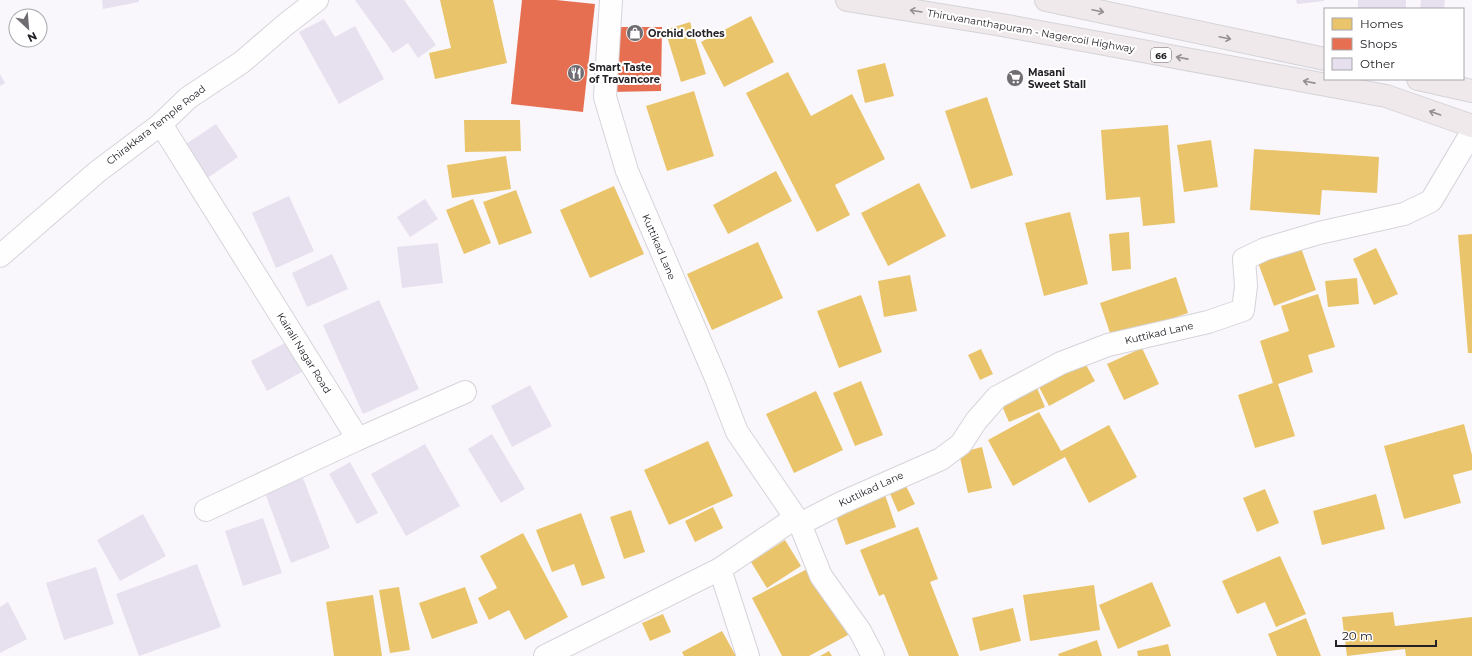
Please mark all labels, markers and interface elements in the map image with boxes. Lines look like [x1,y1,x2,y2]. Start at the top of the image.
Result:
street label: Thiruvananthapuram - Nagercoil Highway [926,6,1136,56]
one-way arrow [910,7,923,15]
one-way arrow [1091,7,1104,15]
north arrow [8,8,48,48]
legend [1324,8,1464,80]
text: Homes [1360,16,1403,31]
shop icon: Orchid clothes [625,23,645,43]
place label: Orchid clothes [648,27,725,40]
text: N [25,29,39,45]
one-way arrow [1218,34,1231,42]
text: Shops [1360,36,1397,51]
road number: 66 [1151,48,1171,62]
one-way arrow [1175,54,1188,62]
text: Other [1360,56,1395,71]
place label: Smart Taste of Travancore [589,61,660,86]
restaurant icon: Smart Taste of Travancore [566,63,586,83]
place label: Masani Sweet Stall [1028,66,1086,91]
supermarket icon: Masani Sweet Stall [1005,68,1025,88]
one-way arrow [1303,78,1316,86]
street label: Chirakkara Temple Road [104,82,208,168]
one-way arrow [1430,109,1442,117]
street label: Kuttikad Lane [639,212,679,282]
street label: Kairali Nagar Road [274,310,334,396]
street label: Kuttikad Lane [1123,319,1195,347]
street label: Kuttikad Lane [836,468,906,510]
scale bar [1336,622,1436,648]
text: 20 m [1342,628,1373,643]

